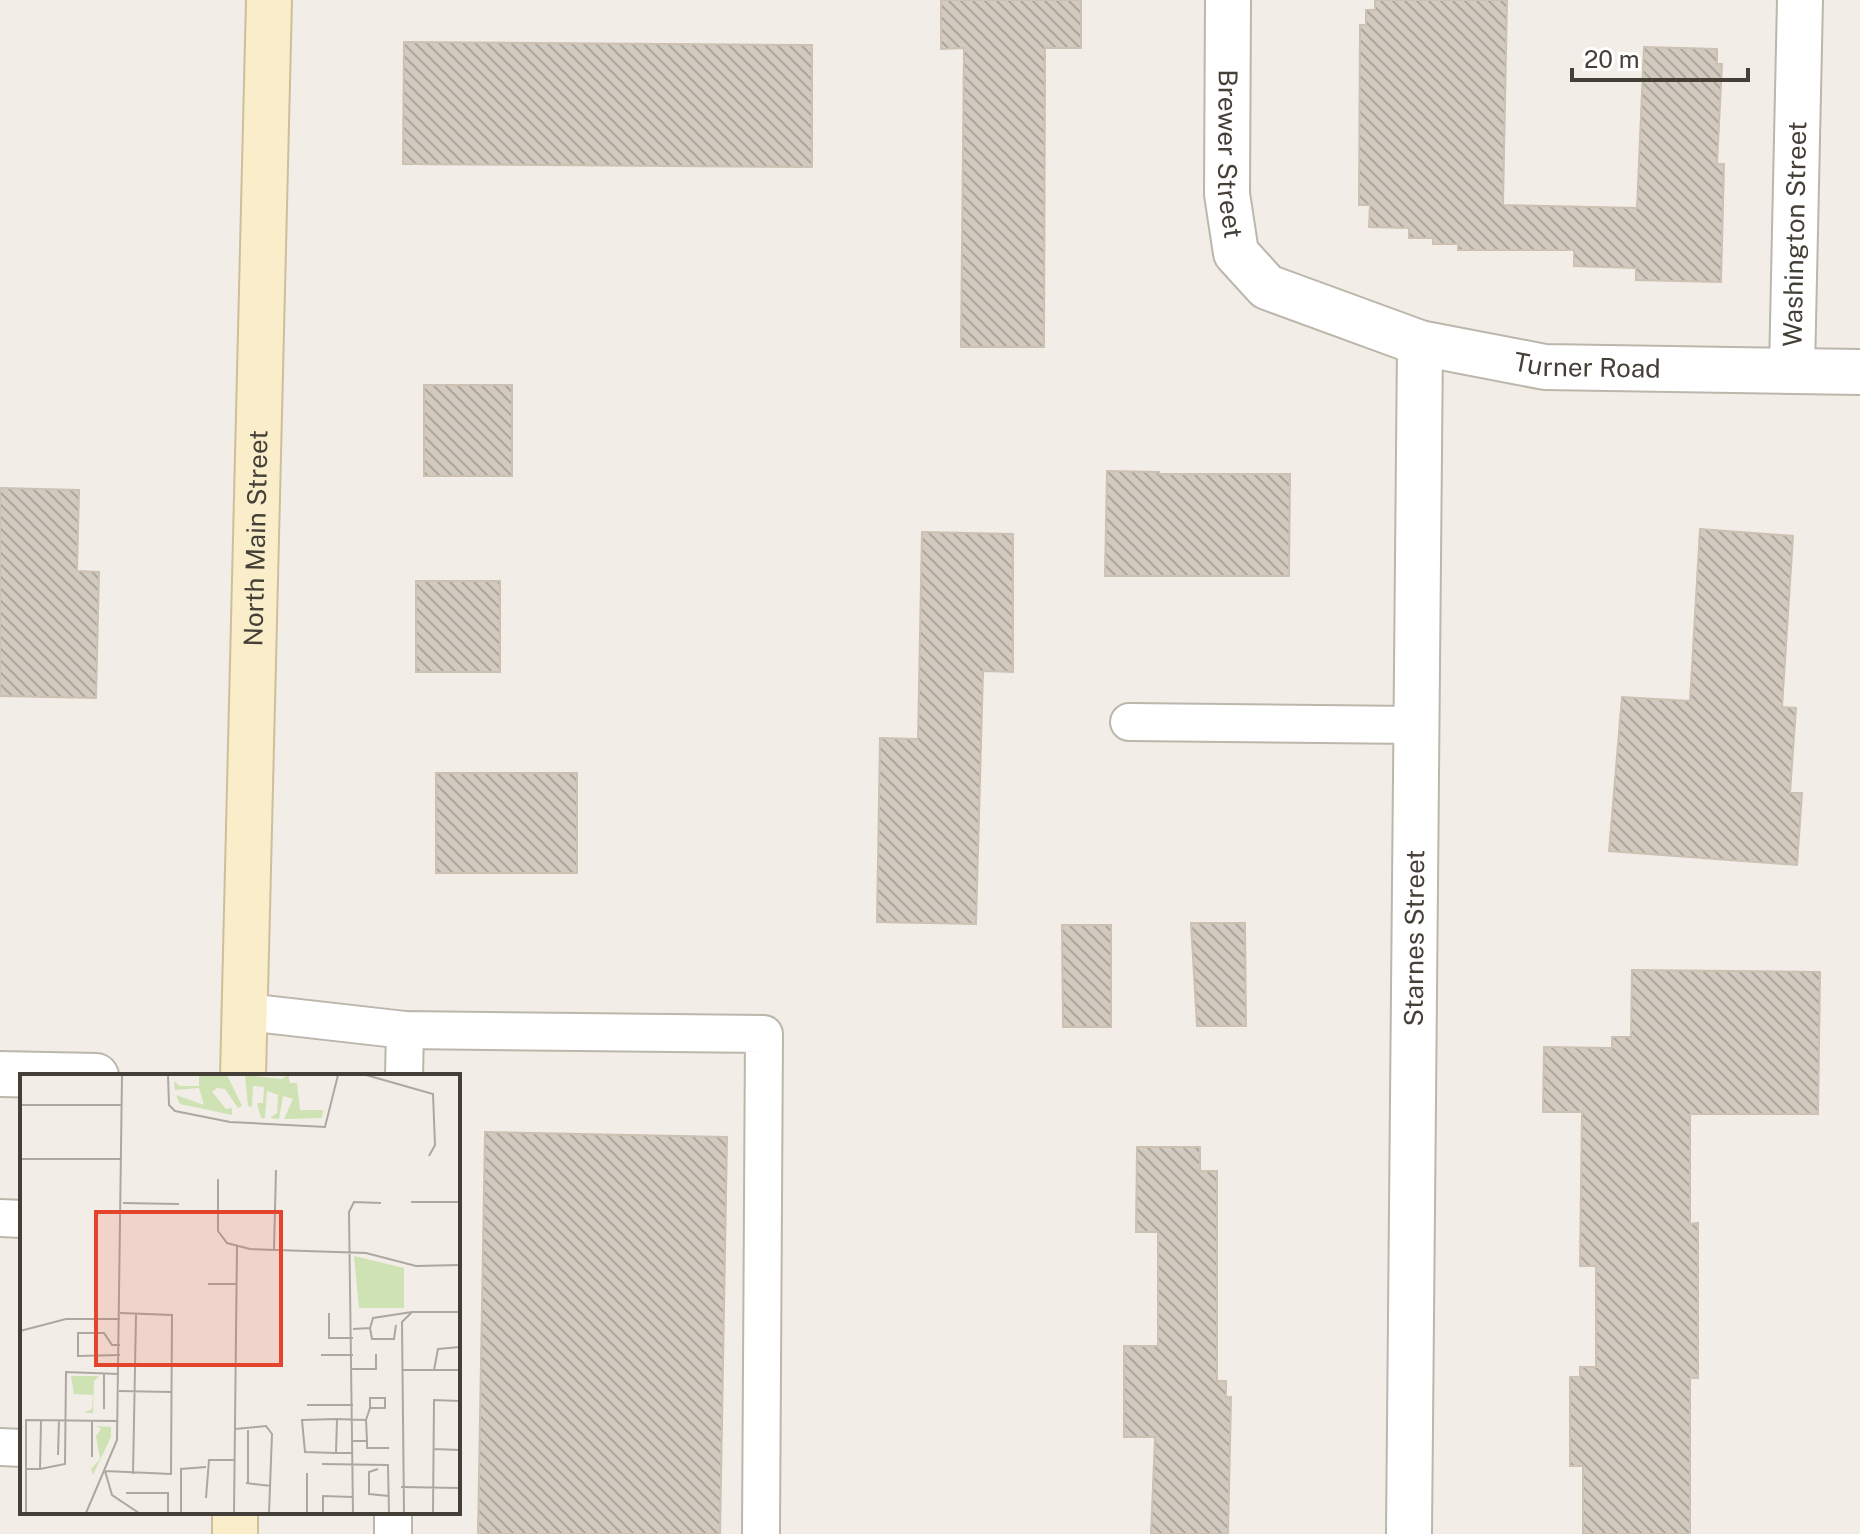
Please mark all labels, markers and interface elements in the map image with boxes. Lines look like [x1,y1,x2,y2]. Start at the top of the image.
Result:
scale bar [1572,32,1748,82]
text: 20 m [1584,45,1640,73]
street label: Brewer Street [1212,69,1250,240]
street label: Washington Street [1777,121,1812,347]
street label: Turner Road [1511,345,1661,384]
street label: North Main Street [237,429,274,647]
street label: Starnes Street [1398,850,1430,1026]
inset map [20,1074,460,1514]

